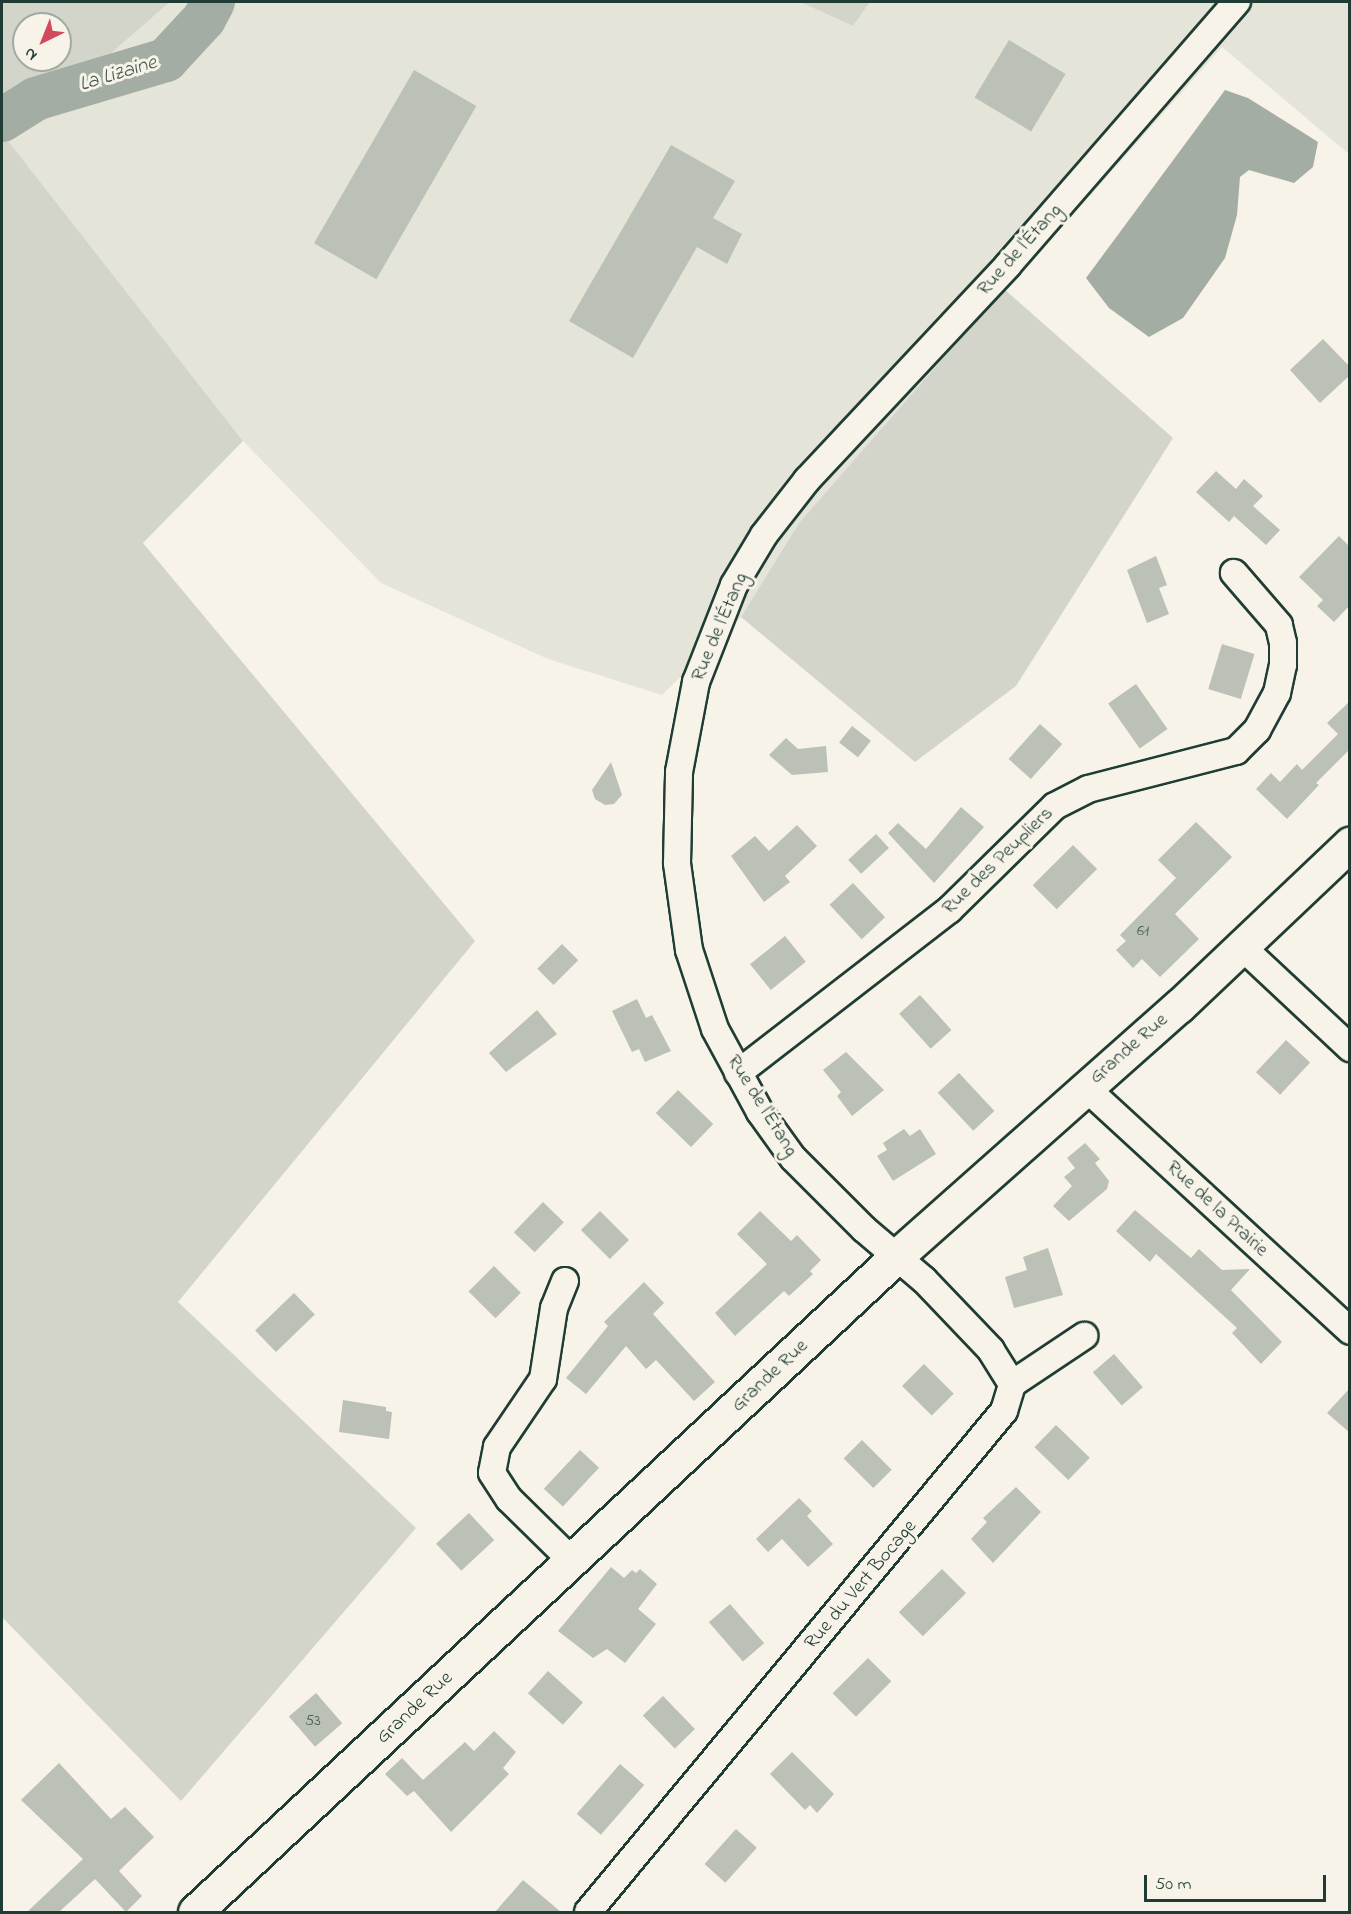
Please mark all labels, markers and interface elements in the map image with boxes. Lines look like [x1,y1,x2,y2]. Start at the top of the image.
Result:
north arrow [12,12,72,72]
text: N [19,41,43,66]
water label: La Lizaine [76,50,160,98]
street label: Rue de l'Étang [972,199,1068,301]
street label: Rue de l'Étang [686,569,754,685]
street label: Rue des Peupliers [937,802,1059,920]
house number: 61 [1137,921,1149,941]
street label: Grande Rue [1085,1008,1173,1090]
street label: Rue de l'Étang [721,1051,803,1161]
street label: Rue de la Prairie [1161,1156,1273,1262]
street label: Grande Rue [727,1334,813,1418]
street label: Rue du Vert Bocage [800,1515,922,1655]
street label: Grande Rue [372,1666,458,1750]
house number: 53 [305,1711,321,1731]
scale bar [1147,1863,1328,1901]
text: 50 m [1155,1872,1192,1898]

